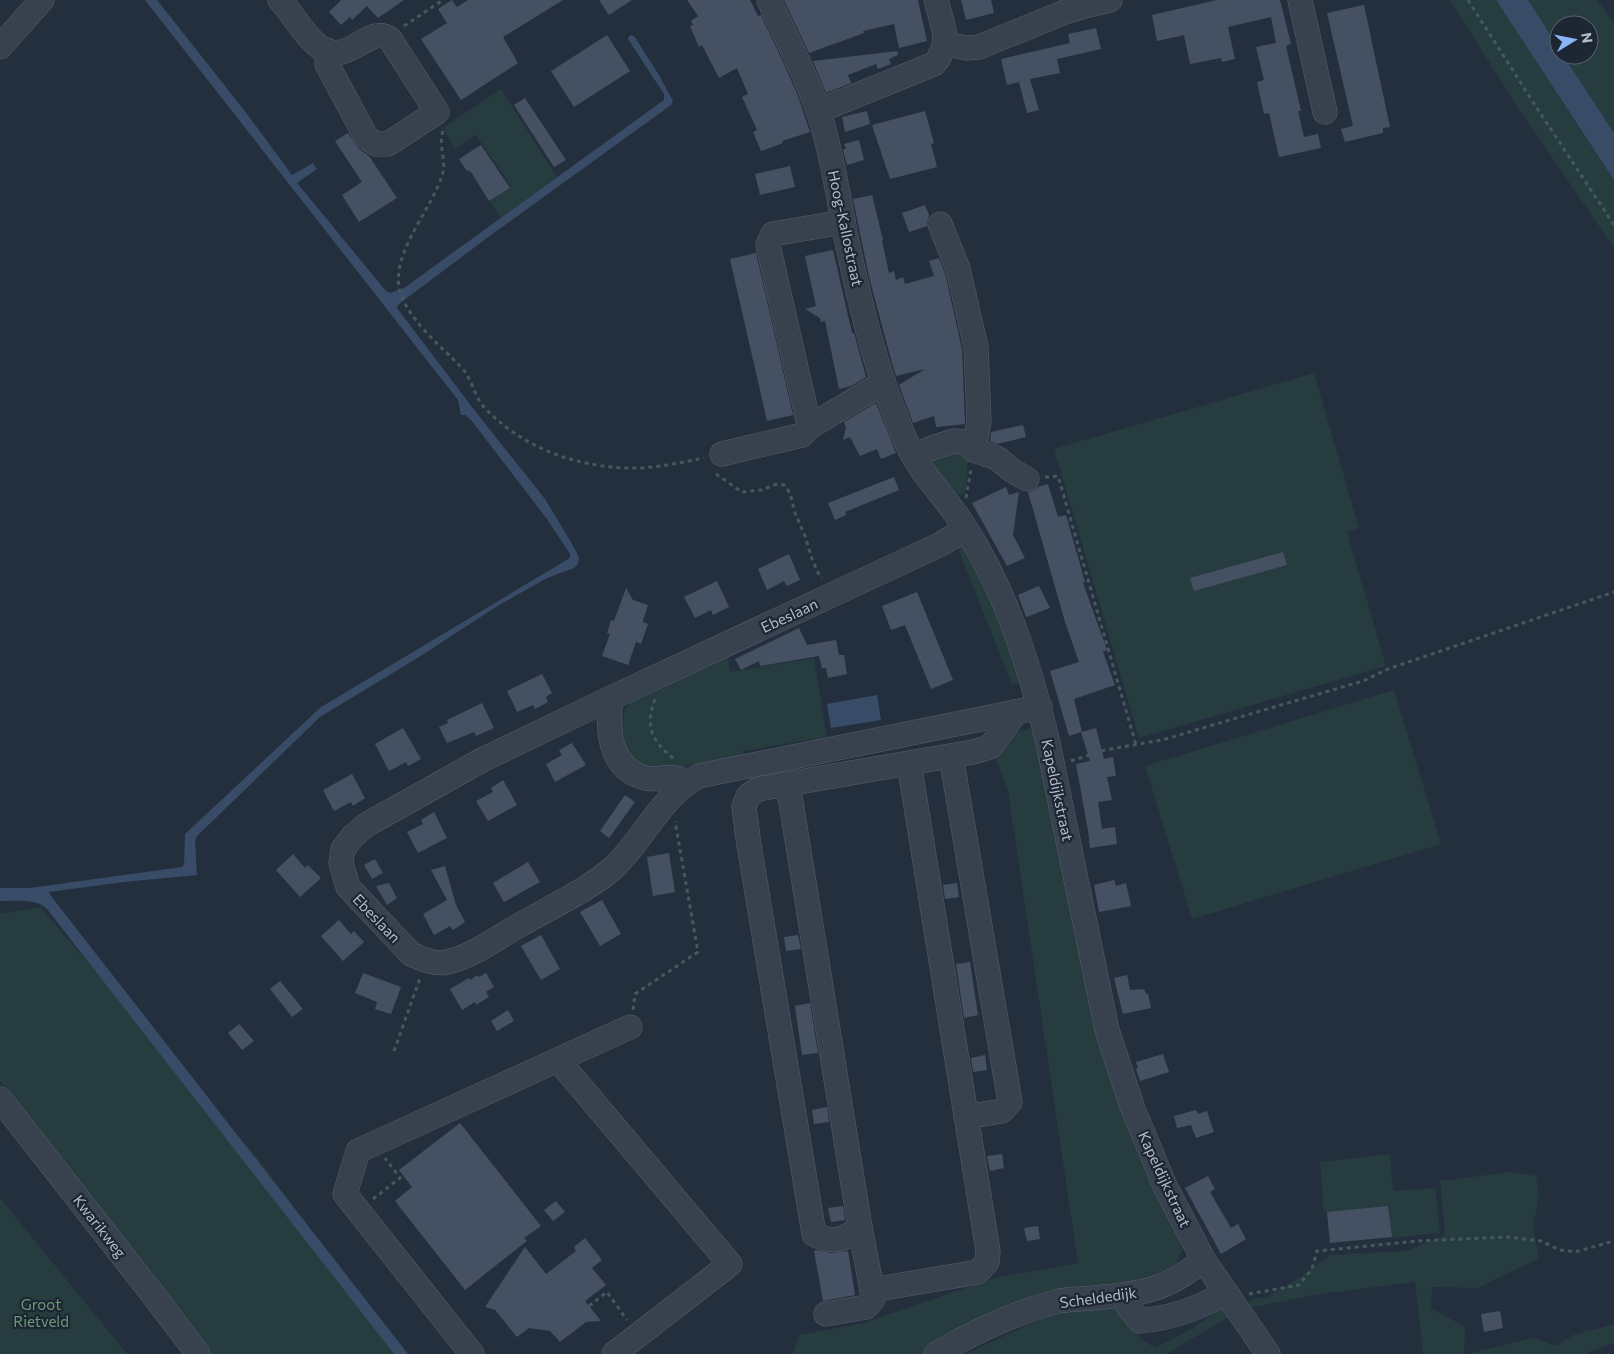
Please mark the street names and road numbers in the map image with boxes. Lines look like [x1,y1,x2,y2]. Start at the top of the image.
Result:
street label: Hoog-Kallostraat [825,168,867,288]
street label: Ebeslaan [758,594,820,636]
street label: Kapeldijkstraat [1038,737,1078,843]
street label: Ebeslaan [349,890,405,946]
street label: Kapeldijkstraat [1135,1128,1195,1230]
street label: Kwarikweg [70,1191,130,1261]
street label: Scheldedijk [1058,1283,1138,1311]

